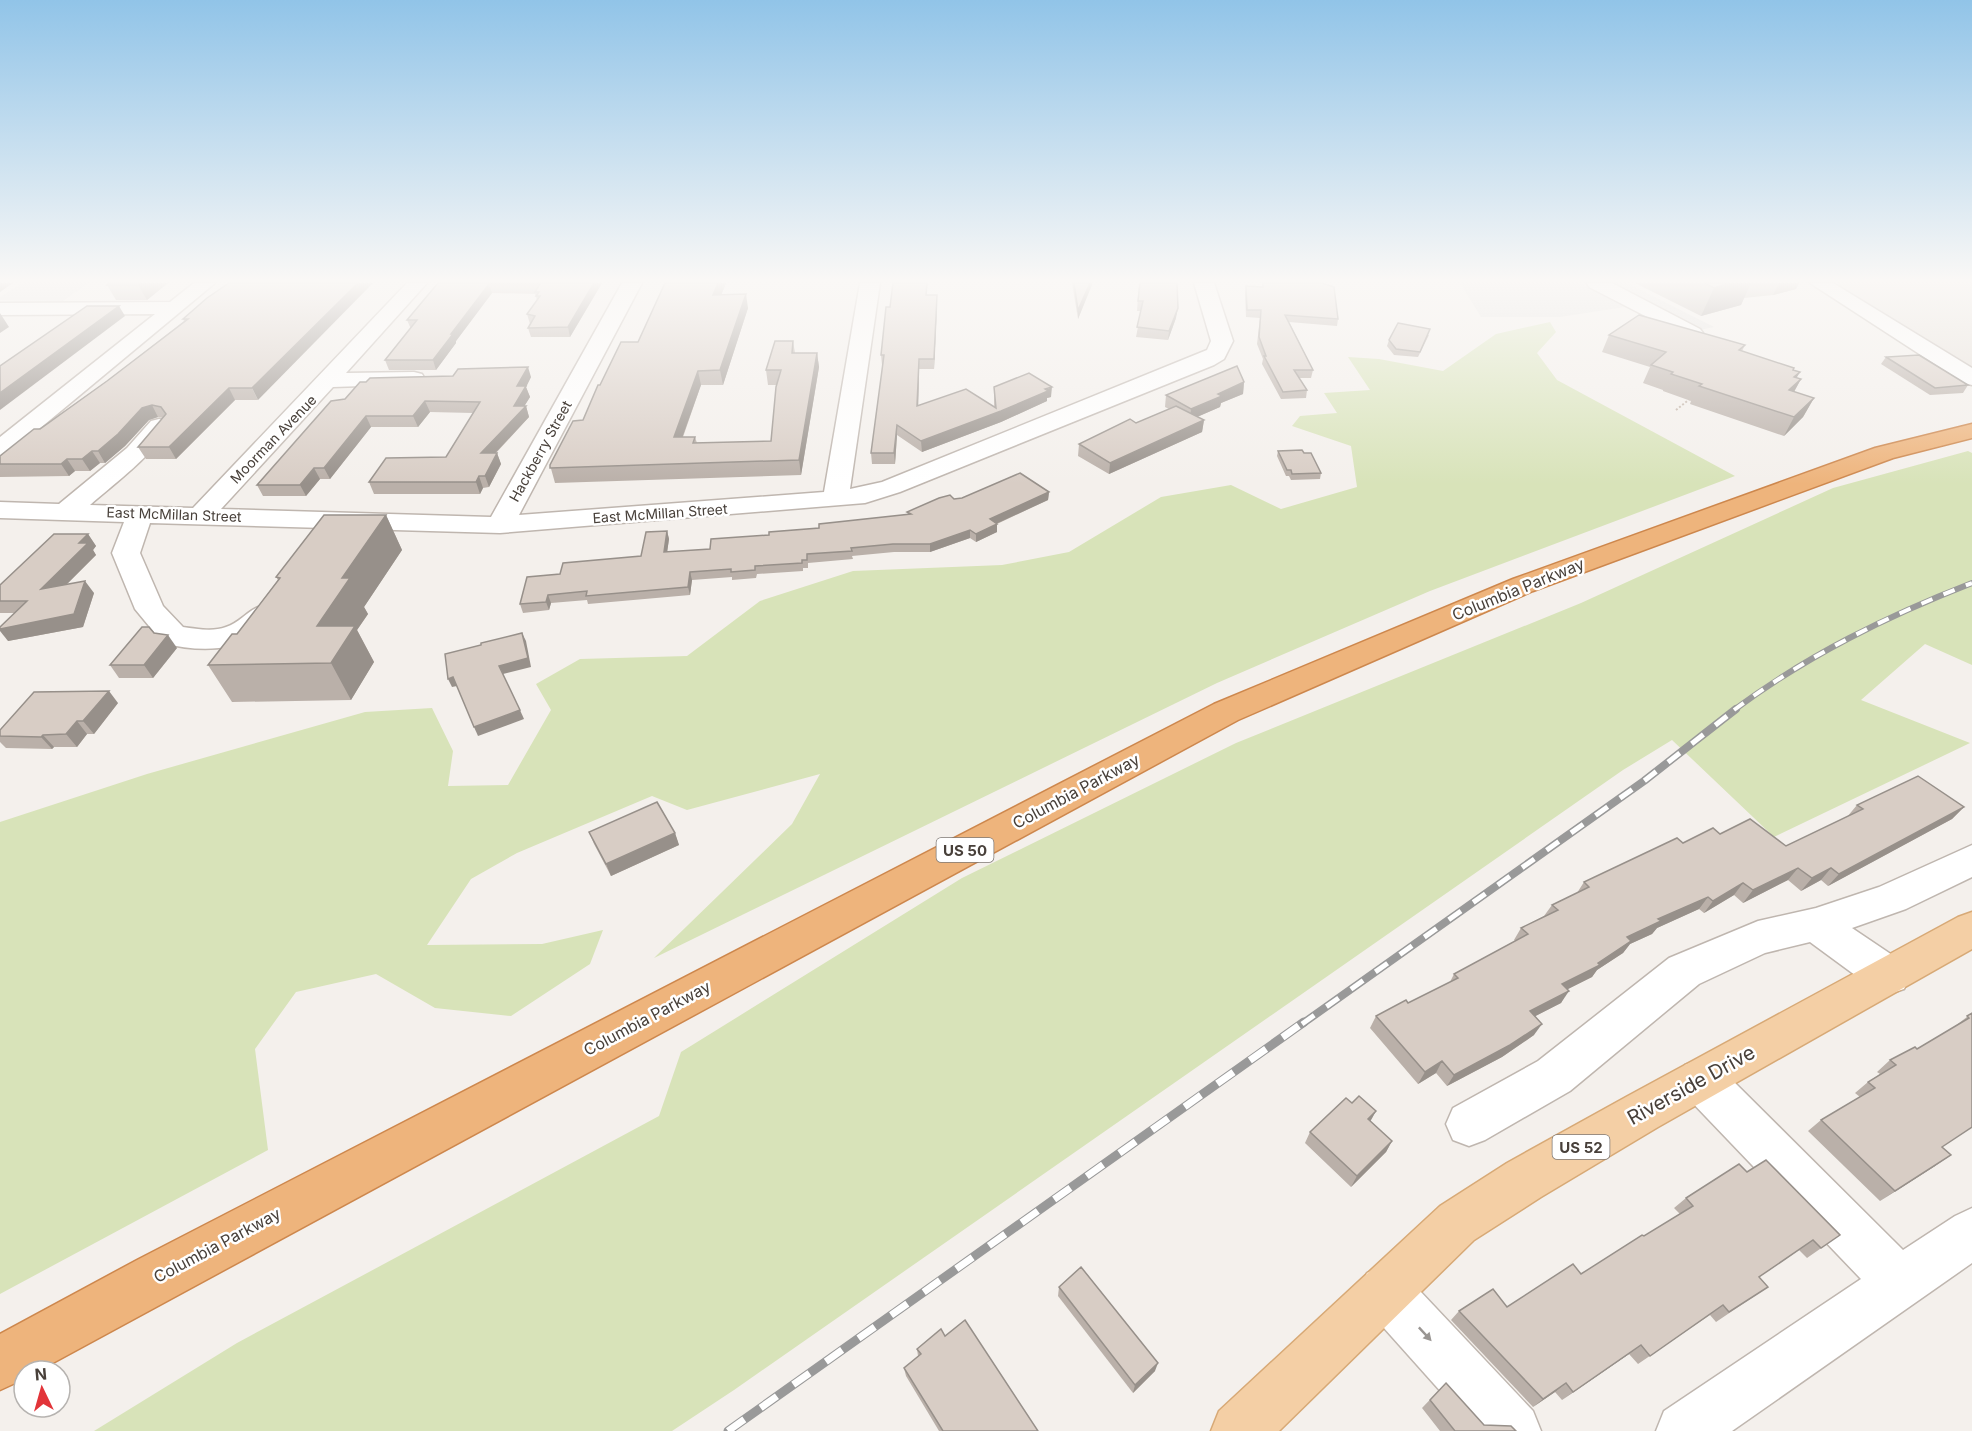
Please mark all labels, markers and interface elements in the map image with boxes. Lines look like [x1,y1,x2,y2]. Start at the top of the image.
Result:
street label: Moorman Avenue [226,391,320,487]
street label: Hackberry Street [505,397,575,505]
street label: East McMillan Street [592,500,728,526]
street label: East McMillan Street [106,503,242,525]
street label: Columbia Parkway [1449,553,1587,625]
street label: Columbia Parkway [1009,749,1143,833]
road number: US 50 [936,838,994,862]
street label: Columbia Parkway [580,976,714,1060]
street label: Riverside Drive [1623,1040,1759,1130]
road number: US 52 [1552,1135,1610,1159]
street label: Columbia Parkway [150,1203,284,1287]
one-way arrow [1418,1327,1432,1342]
north arrow [12,1359,72,1419]
text: N [34,1364,48,1385]

